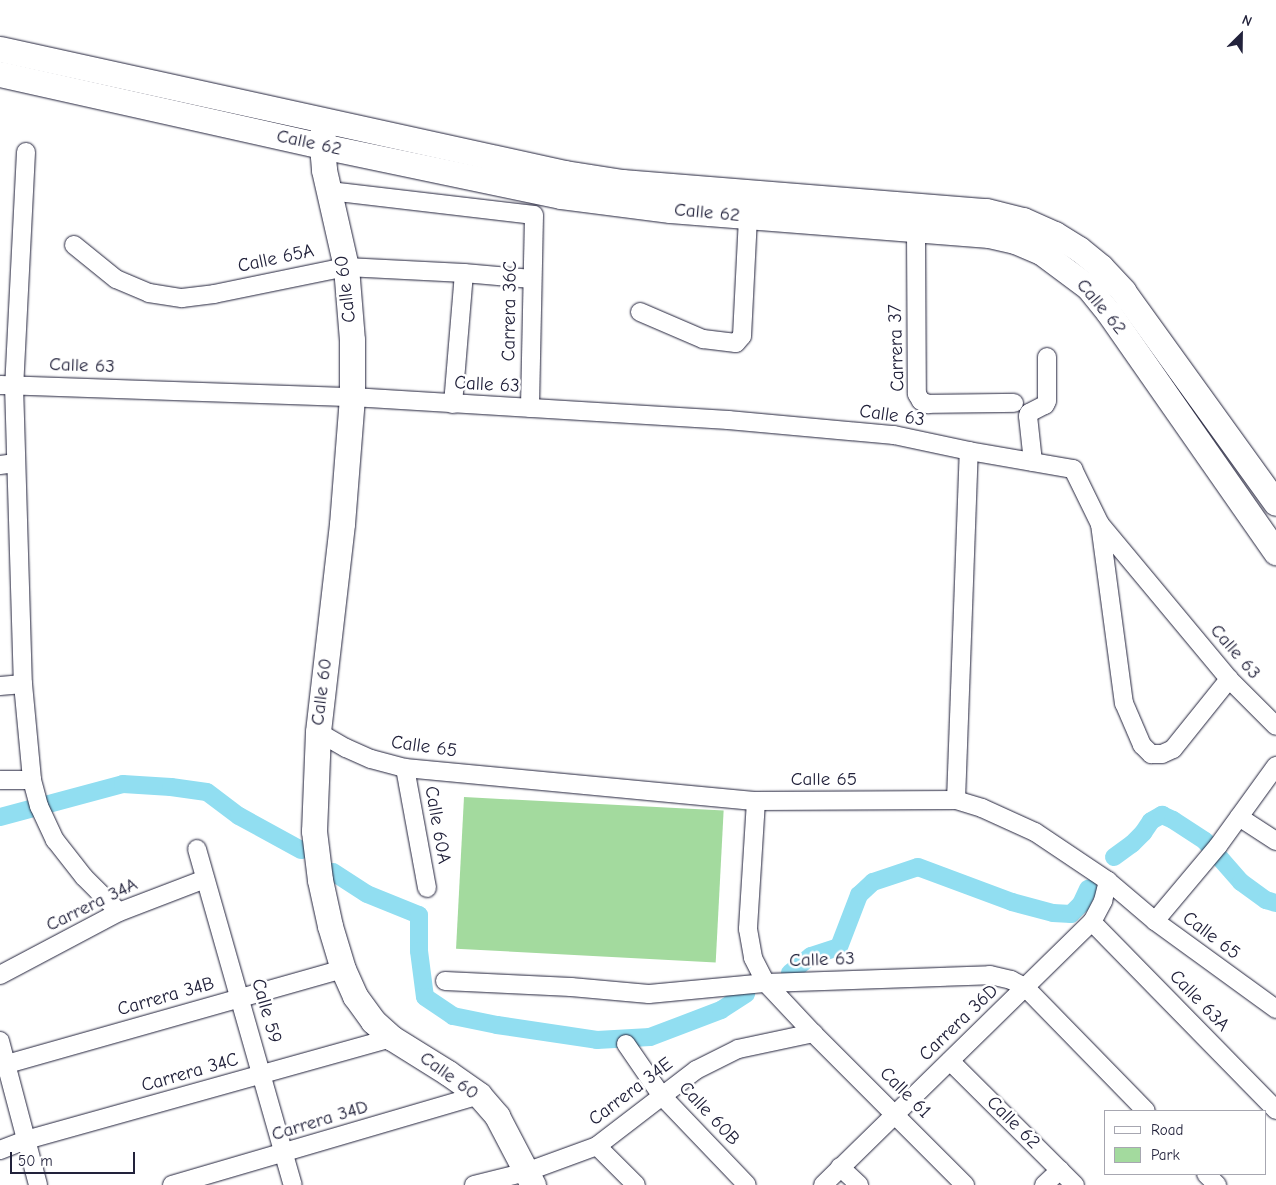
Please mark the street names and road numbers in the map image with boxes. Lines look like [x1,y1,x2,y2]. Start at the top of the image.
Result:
street label: Calle 62 [274,125,344,161]
street label: Calle 62 [673,199,741,227]
street label: Calle 65A [236,240,316,278]
street label: Calle 60 [331,254,361,324]
street label: Carrera 36C [498,260,522,362]
street label: Calle 62 [1071,274,1131,340]
street label: Carrera 37 [884,304,910,392]
street label: Calle 63 [49,353,115,379]
street label: Calle 63 [454,372,520,398]
street label: Calle 63 [858,400,926,432]
street label: Calle 63 [1205,620,1265,684]
street label: Calle 60 [307,657,337,727]
street label: Calle 65 [390,731,458,763]
street label: Calle 65 [791,769,857,791]
street label: Calle 60A [419,784,455,866]
street label: Carrera 34A [43,873,141,937]
street label: Calle 65 [1178,907,1244,965]
street label: Calle 63 [789,947,855,973]
street label: Calle 63A [1164,966,1234,1036]
street label: Carrera 34B [115,972,217,1022]
street label: Calle 59 [246,976,286,1046]
street label: Carrera 36D [915,980,1003,1066]
street label: Calle 60 [415,1047,483,1105]
street label: Carrera 34C [139,1048,241,1098]
street label: Carrera 34E [584,1053,678,1131]
street label: Calle 61 [874,1062,936,1124]
street label: Calle 60B [674,1077,744,1151]
street label: Calle 62 [982,1092,1044,1154]
street label: Carrera 34D [269,1096,371,1146]

